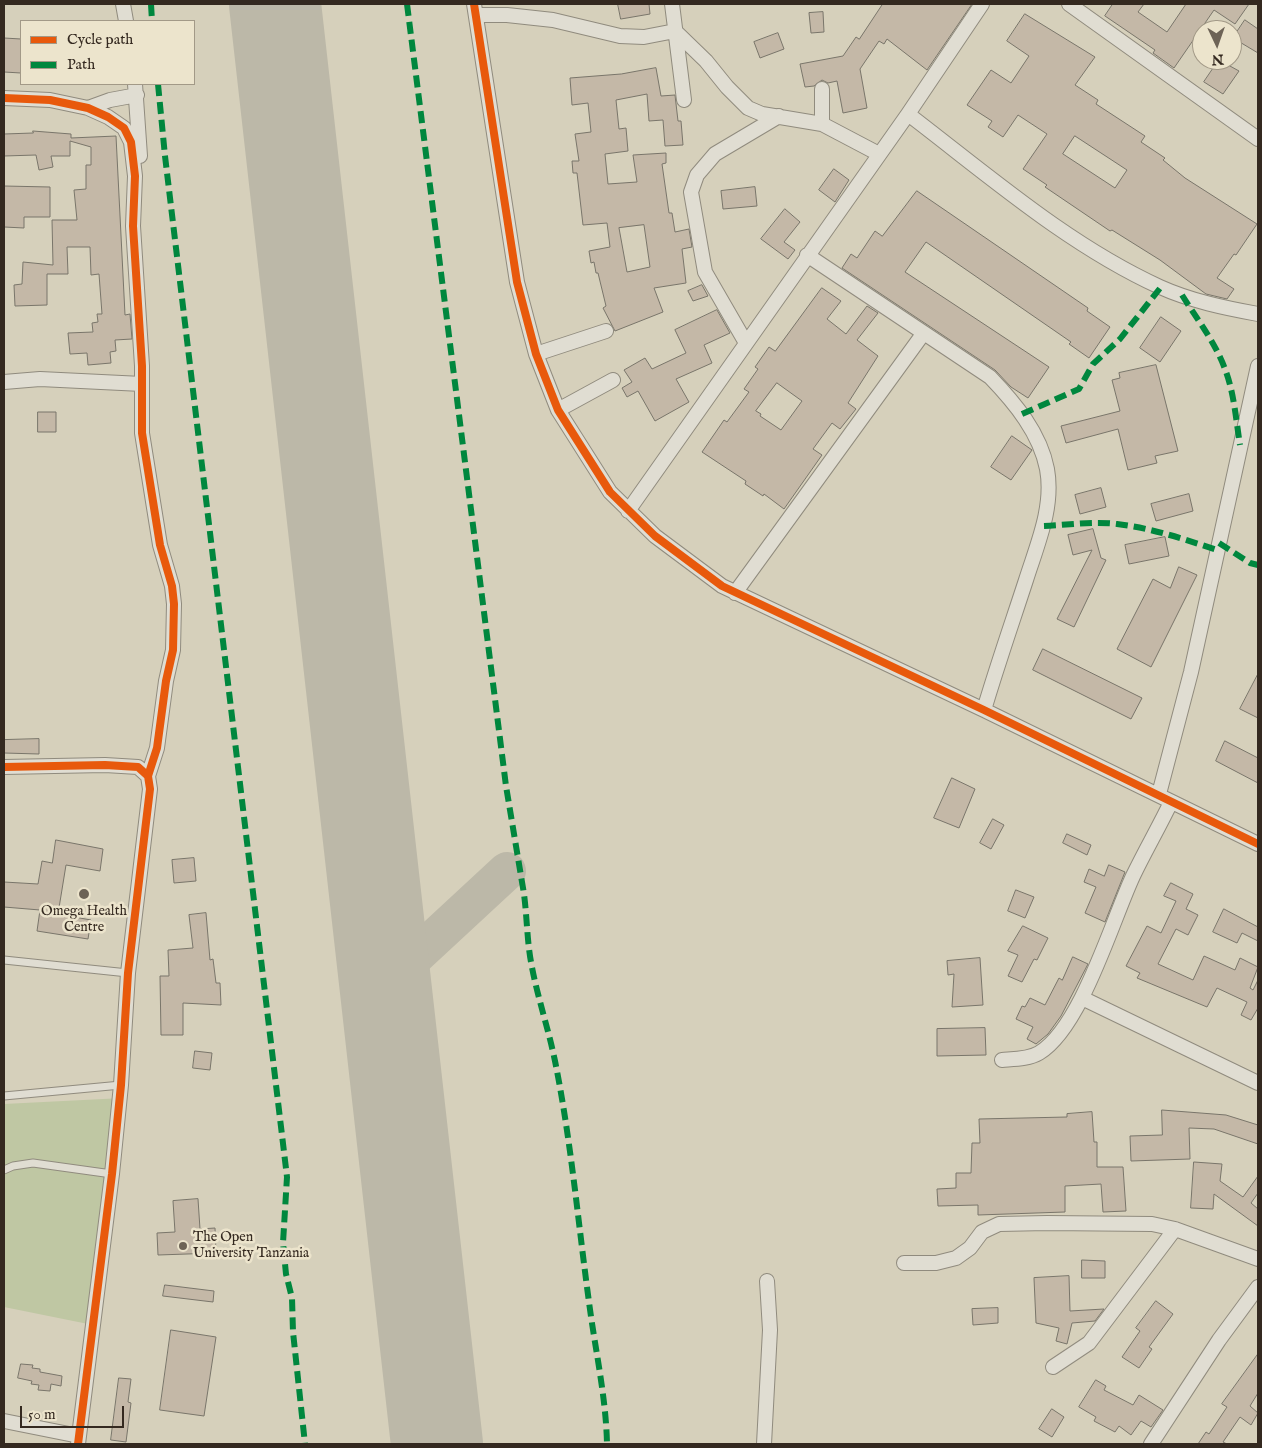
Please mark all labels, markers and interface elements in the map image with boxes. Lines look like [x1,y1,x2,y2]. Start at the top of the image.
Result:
legend [20,20,195,85]
north arrow [1192,20,1242,70]
text: Cycle path [67,30,133,49]
text: N [1211,50,1224,68]
text: Path [67,55,95,74]
marker: Omega Health Centre [77,887,91,901]
place label: Omega Health Centre [41,904,127,936]
place label: The Open University Tanzania [193,1230,309,1262]
marker: The Open University Tanzania [177,1240,189,1252]
scale bar [22,1396,126,1428]
text: 50 m [28,1405,56,1424]

